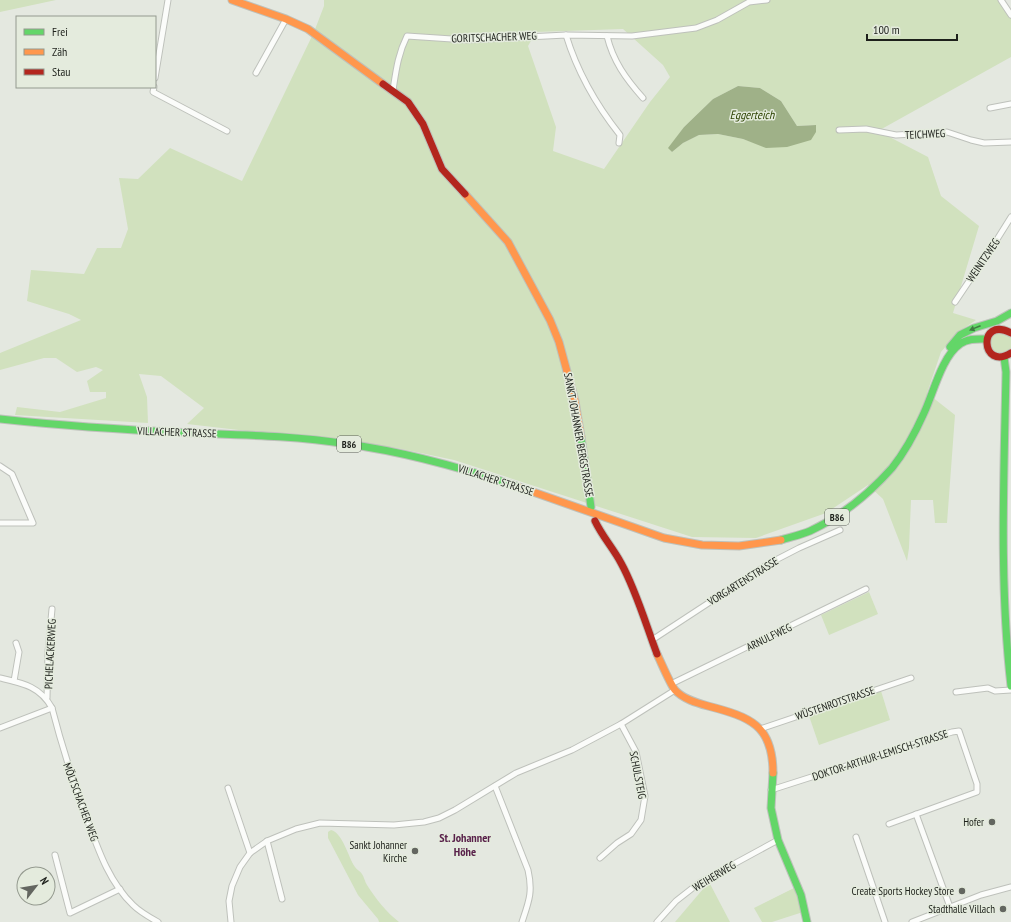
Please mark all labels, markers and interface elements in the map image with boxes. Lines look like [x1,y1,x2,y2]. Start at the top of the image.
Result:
legend [16,16,156,88]
scale bar [867,16,957,42]
text: 100 m [873,22,900,37]
text: Frei [52,24,68,39]
street label: GORITSCHACHER WEG [451,29,537,45]
text: Zäh [52,44,67,59]
text: Stau [52,64,70,79]
water label: Eggerteich [730,107,775,122]
street label: TEICHWEG [904,126,946,142]
street label: WEINITZWEG [963,235,1003,285]
one-way arrow [969,326,981,332]
street label: SANKT JOHANNER BERGSTRASSE [561,372,597,499]
street label: VILLACHER STRASSE [136,424,217,440]
road number: B86 [337,436,361,452]
street label: VILLACHER STRASSE [455,461,536,499]
road number: B86 [825,509,849,525]
street label: VORGARTENSTRASSE [704,554,781,609]
street label: PICHELACKERWEG [41,618,59,690]
street label: ARNULFWEG [744,620,794,654]
street label: WÜSTENROTSTRASSE [794,683,877,723]
street label: DOKTOR-ARTHUR-LEMISCH-STRASSE [810,726,950,784]
street label: SCHULSTEIG [627,750,649,800]
street label: MÖLTSCHACHER WEG [60,761,102,843]
place label: Hofer [963,815,984,829]
marker: Hofer [987,817,997,827]
district label: St. Johanner Höhe [439,830,491,859]
place label: Sankt Johanner Kirche [350,838,407,865]
marker: Sankt Johanner Kirche [410,846,420,856]
street label: WEIHERWEG [690,858,738,894]
north arrow [16,866,56,906]
text: N [37,875,52,887]
place label: Create Sports Hockey Store [852,884,954,898]
marker: Create Sports Hockey Store [957,886,967,896]
place label: Stadthalle Villach [928,902,995,916]
marker: Stadthalle Villach [998,904,1008,914]

